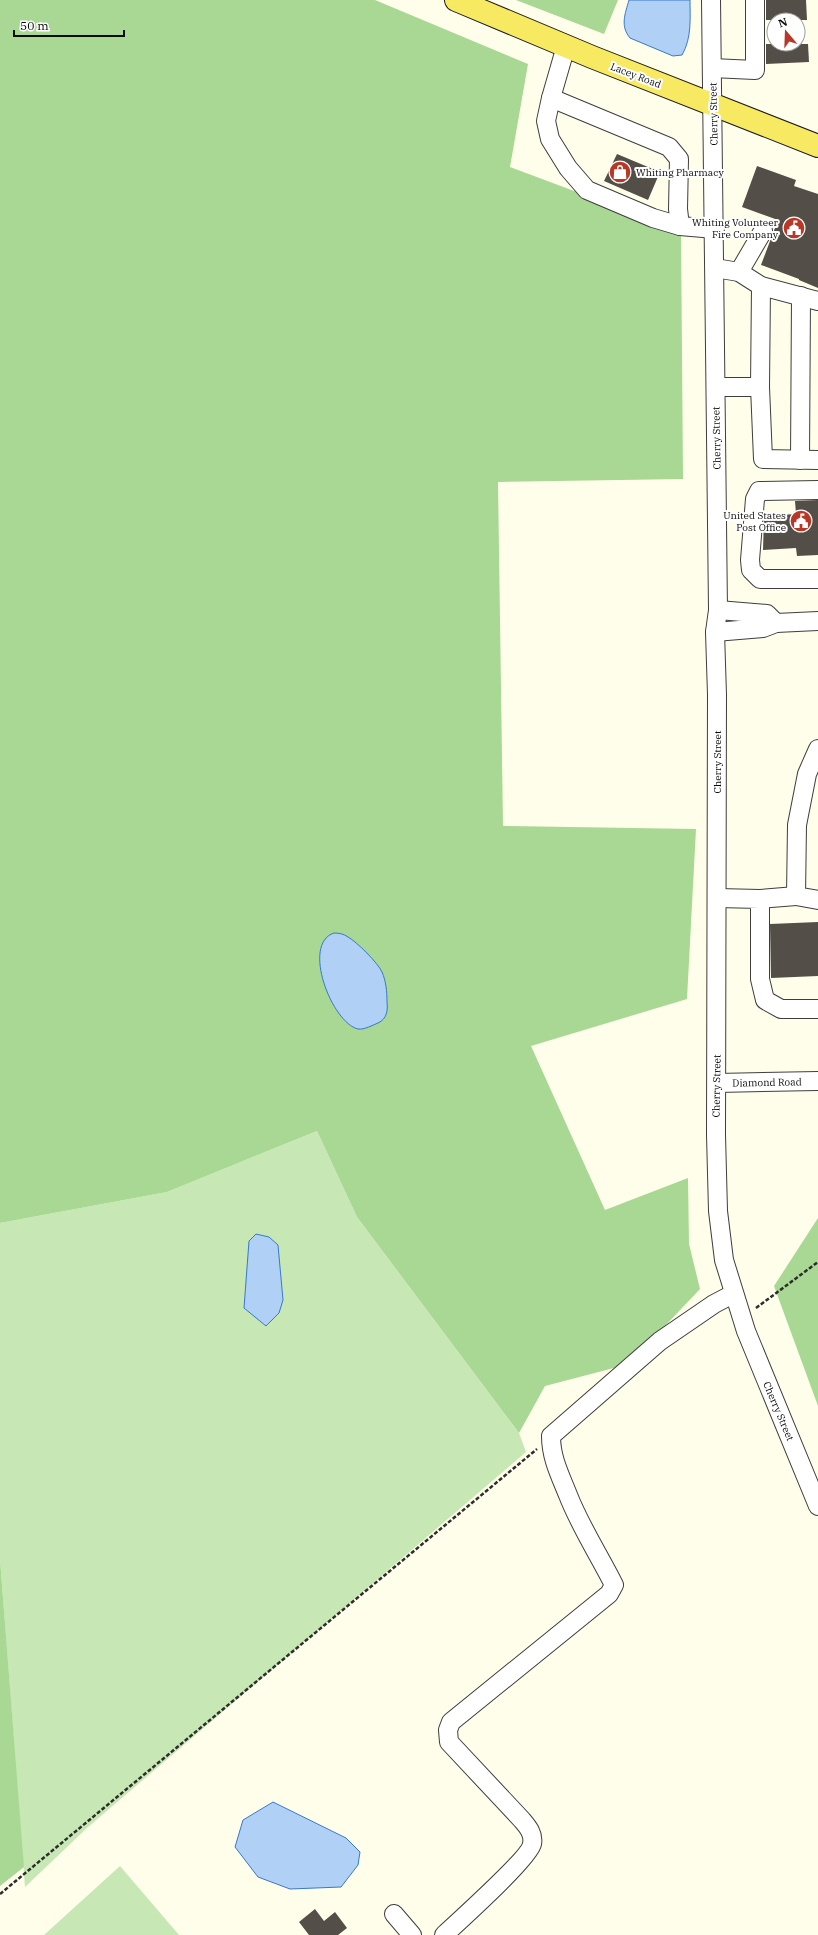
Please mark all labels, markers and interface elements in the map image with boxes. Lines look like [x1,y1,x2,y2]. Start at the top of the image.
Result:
scale bar [14,12,124,38]
north arrow [766,12,806,52]
text: N [776,14,789,31]
text: 50 m [20,18,49,33]
street label: Lacey Road [609,60,663,91]
street label: Cherry Street [706,82,721,146]
shop icon: Whiting Pharmacy [607,159,633,185]
place label: Whiting Pharmacy [636,166,724,179]
public building icon: Whiting Volunteer Fire Company [781,215,807,241]
place label: Whiting Volunteer Fire Company [692,216,779,241]
street label: Cherry Street [709,406,724,470]
public building icon: United States Post Office [788,508,814,534]
place label: United States Post Office [723,509,786,534]
street label: Cherry Street [711,730,724,794]
street label: Cherry Street [709,1054,724,1118]
street label: Diamond Road [732,1075,802,1090]
street label: Cherry Street [760,1380,797,1443]

